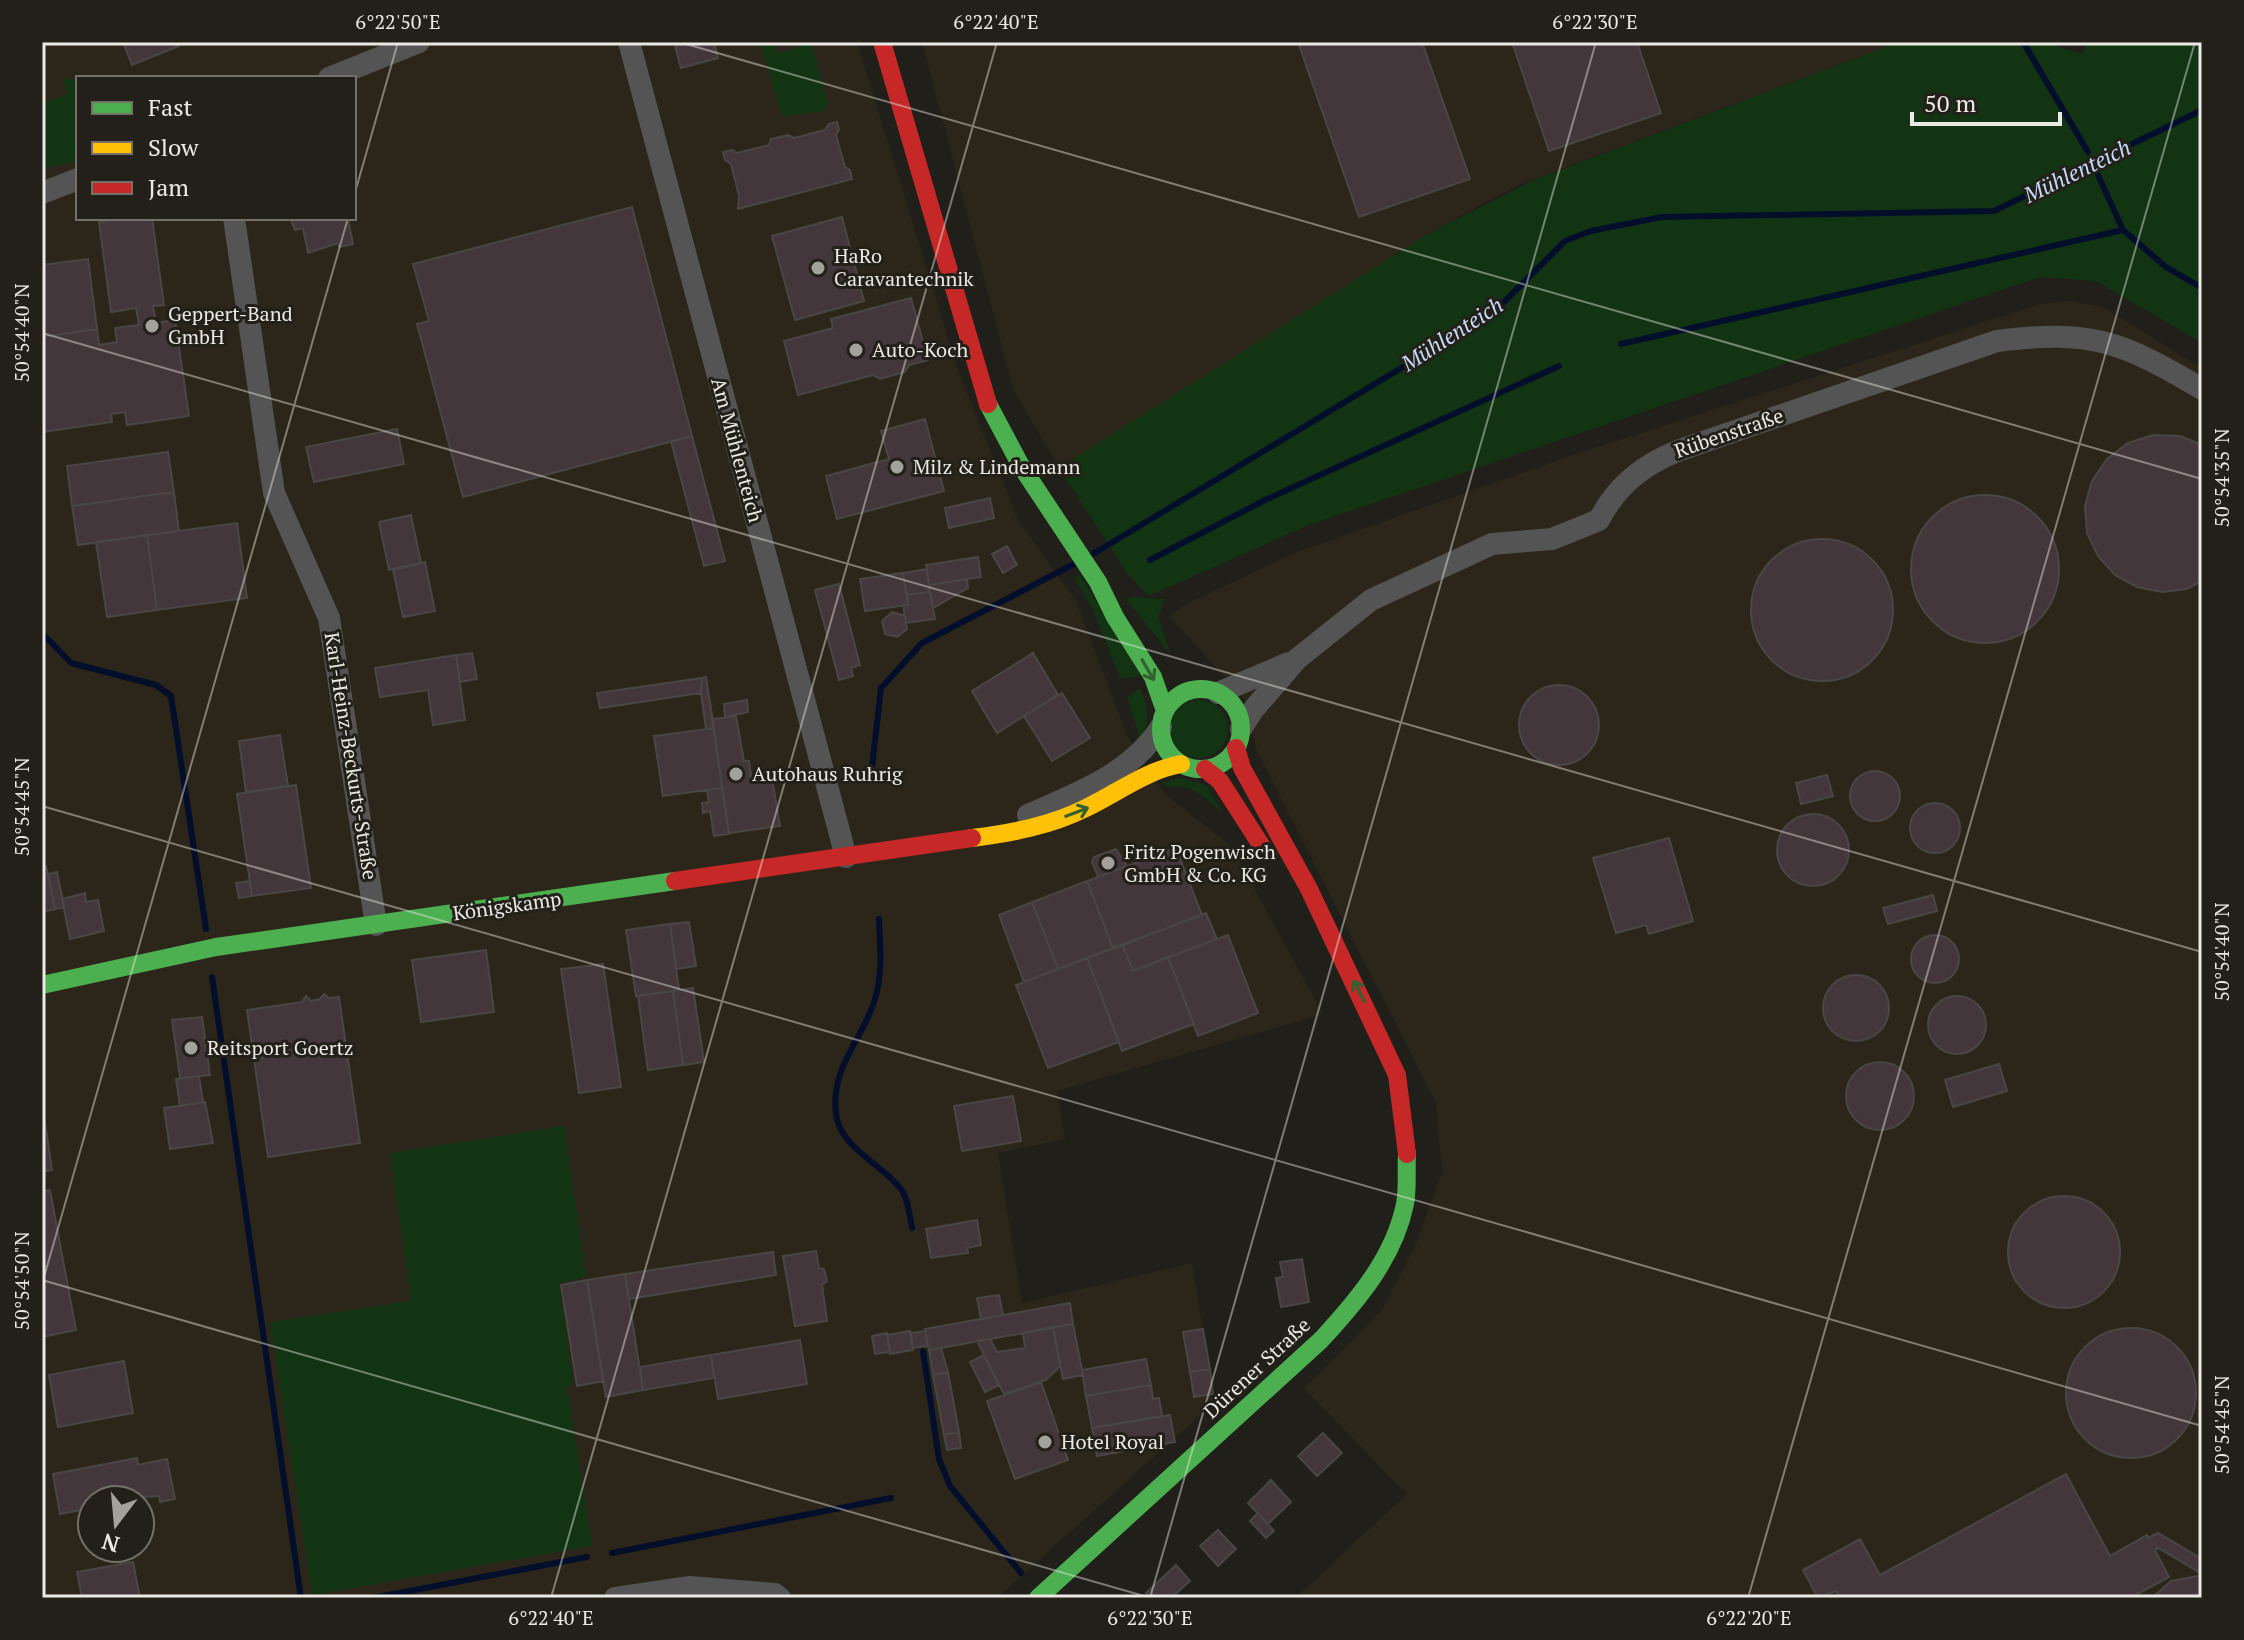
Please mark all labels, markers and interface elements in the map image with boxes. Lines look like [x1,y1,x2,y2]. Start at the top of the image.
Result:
text: 6°22'50"E [355,8,441,35]
text: 6°22'40"E [953,8,1039,35]
text: 6°22'30"E [1552,8,1638,35]
legend [76,76,356,220]
scale bar [1912,76,2060,126]
text: 50 m [1924,87,1976,119]
text: Fast [148,91,193,123]
text: Slow [148,131,199,163]
water label: Mühlenteich [2017,132,2135,209]
text: Jam [148,171,189,203]
place label: HaRo Caravantechnik [834,242,974,292]
marker: HaRo Caravantechnik [809,259,827,277]
text: 50°54'40"N [8,283,35,383]
water label: Mühlenteich [1394,290,1508,378]
place label: Geppert-Band GmbH [168,300,293,350]
marker: Geppert-Band GmbH [143,317,161,335]
place label: Auto-Koch [872,336,968,363]
marker: Auto-Koch [847,341,865,359]
street label: Am Mühlenteich [705,374,770,526]
street label: Rübenstraße [1671,401,1787,464]
text: 50°54'35"N [2208,428,2235,528]
place label: Milz & Lindemann [913,453,1081,480]
marker: Milz & Lindemann [888,458,906,476]
street label: Karl-Heinz-Beckurts-Straße [319,630,384,882]
one-way arrow [1140,658,1156,681]
text: 50°54'45"N [8,757,35,857]
place label: Autohaus Ruhrig [752,760,903,787]
marker: Autohaus Ruhrig [727,765,745,783]
one-way arrow [1064,804,1089,818]
place label: Fritz Pogenwisch GmbH & Co. KG [1124,838,1276,888]
marker: Fritz Pogenwisch GmbH & Co. KG [1099,854,1117,872]
street label: Königskamp [451,885,563,926]
text: 50°54'40"N [2208,902,2235,1002]
one-way arrow [1351,980,1366,1004]
place label: Reitsport Goertz [207,1034,354,1061]
marker: Reitsport Goertz [182,1039,200,1057]
text: 50°54'50"N [8,1231,35,1331]
street label: Dürener Straße [1197,1311,1316,1424]
text: 50°54'45"N [2208,1375,2235,1475]
place label: Hotel Royal [1061,1428,1164,1455]
marker: Hotel Royal [1036,1433,1054,1451]
north arrow [76,1484,156,1564]
text: N [98,1527,122,1560]
text: 6°22'40"E [508,1604,594,1631]
text: 6°22'30"E [1107,1604,1193,1631]
text: 6°22'20"E [1706,1604,1792,1631]

